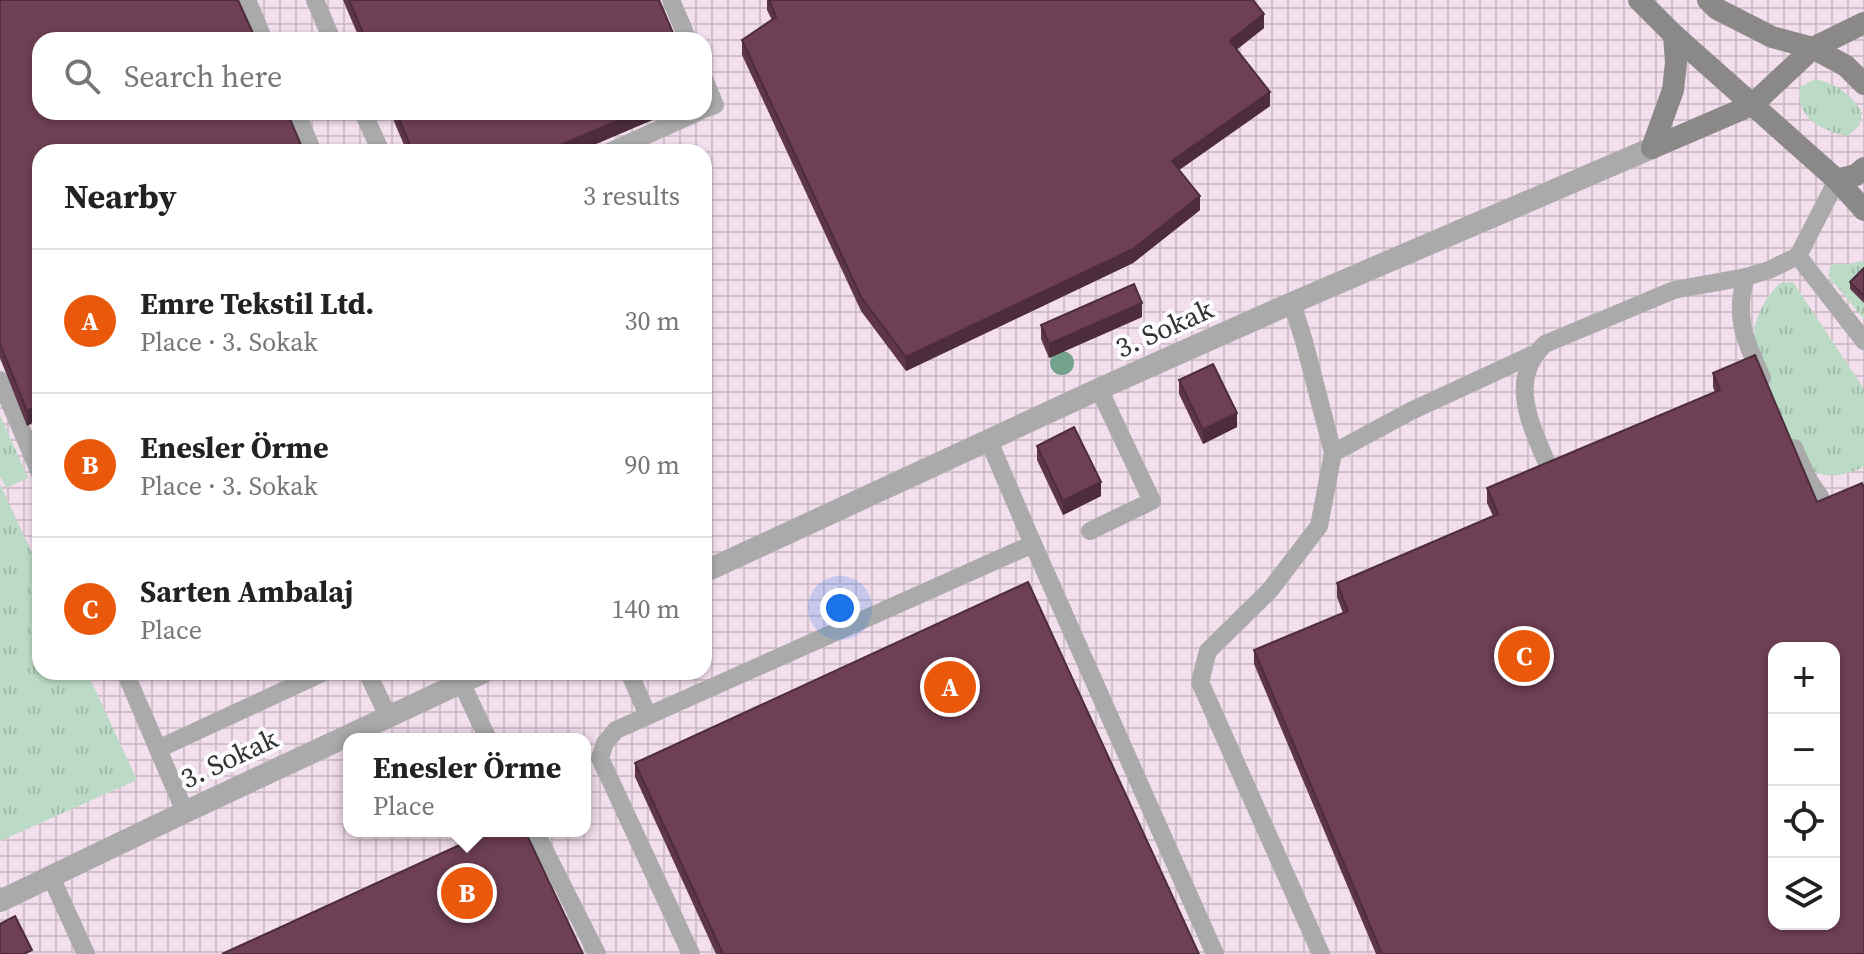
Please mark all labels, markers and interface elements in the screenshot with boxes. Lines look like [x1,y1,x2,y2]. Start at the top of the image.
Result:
search box [32,32,712,120]
icon: search [60,54,104,98]
text: Search here [124,56,282,97]
text: Nearby [64,173,177,219]
text: 3 results [583,178,680,214]
text: Emre Tekstil Ltd. [140,283,374,324]
street label: 3. Sokak [1109,289,1220,366]
text: A [81,303,99,339]
text: 30 m [625,303,680,339]
text: Place · 3. Sokak [140,324,318,360]
text: Enesler Örme [140,427,329,468]
text: B [82,447,98,483]
text: 90 m [625,447,680,483]
text: Place · 3. Sokak [140,468,318,504]
text: Sarten Ambalaj [140,571,353,612]
your location [820,588,860,628]
text: C [82,591,98,627]
text: 140 m [612,591,680,627]
text: Place [140,612,202,648]
pin: C [1498,626,1550,686]
map controls [1768,642,1840,930]
button: + [1768,642,1840,714]
pin: A [924,657,976,717]
button: − [1768,714,1840,786]
street label: 3. Sokak [174,719,284,797]
popup [343,733,591,837]
text: Enesler Örme [373,747,561,788]
button: locate [1768,786,1840,858]
text: Place [373,788,435,824]
button: layers [1768,858,1840,930]
pin: B [441,863,493,923]

